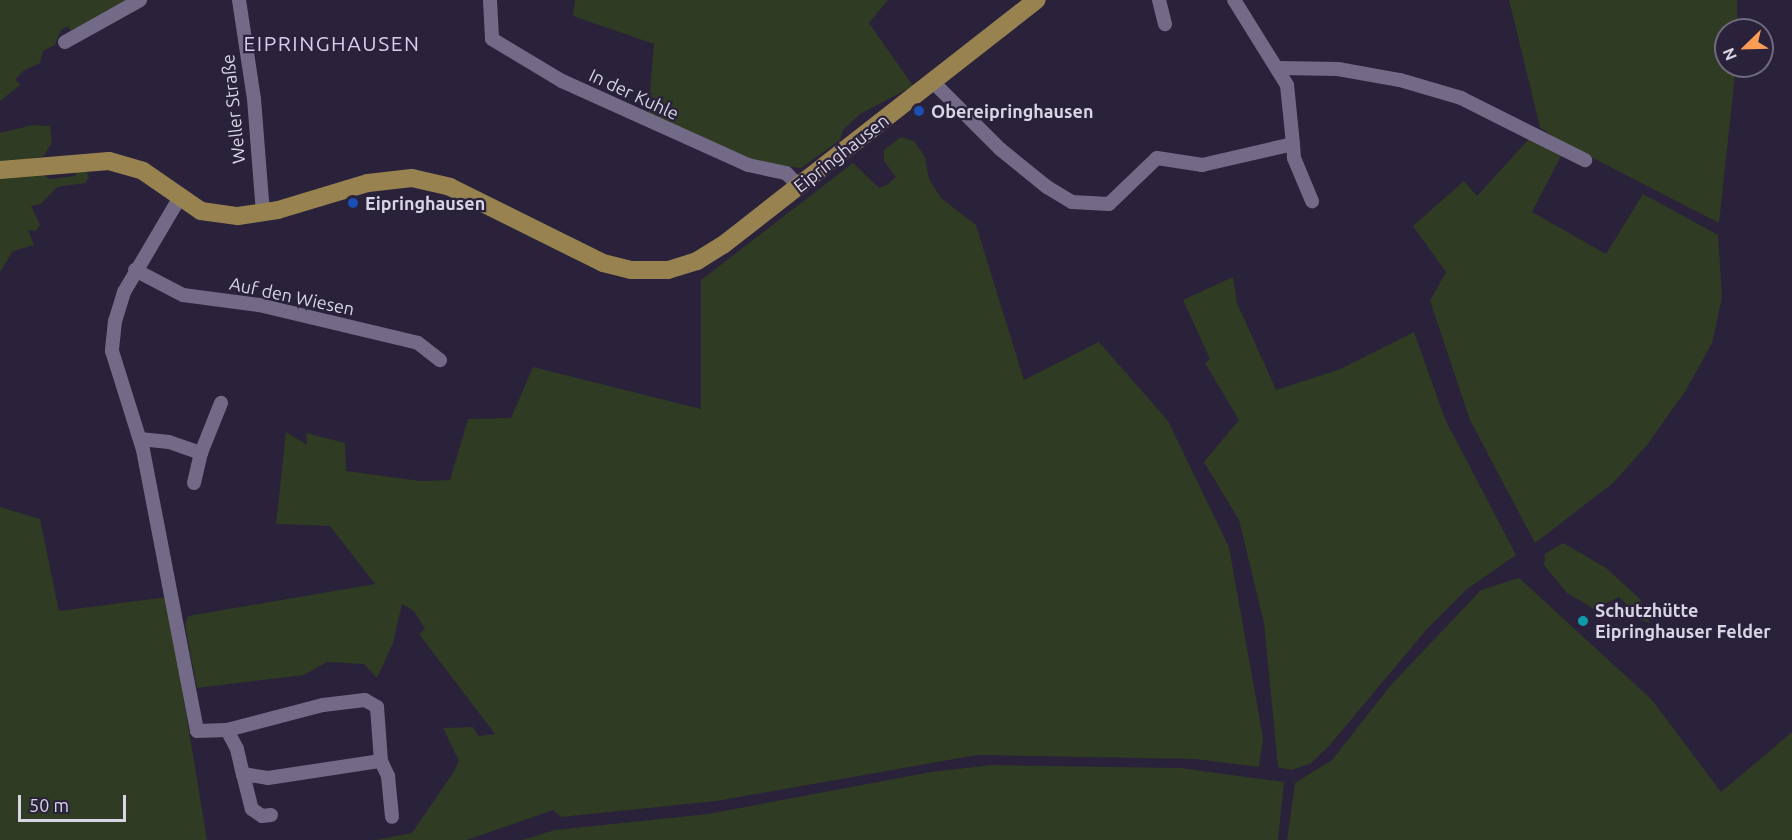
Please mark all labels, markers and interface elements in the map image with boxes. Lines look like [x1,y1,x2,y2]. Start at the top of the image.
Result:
north arrow [1714,18,1774,78]
district label: EIPRINGHAUSEN [244,30,420,56]
text: N [1719,45,1740,63]
street label: Weller Straße [217,53,249,165]
street label: In der Kuhle [586,64,682,124]
place label: Obereipringhausen [931,100,1093,122]
marker: Obereipringhausen [912,104,926,118]
street label: Eipringhausen [789,109,893,197]
place label: Eipringhausen [365,192,485,214]
marker: Eipringhausen [346,196,360,210]
street label: Auf den Wiesen [228,272,356,320]
place label: Schutzhütte Eipringhauser Felder [1595,600,1771,642]
marker: Schutzhütte Eipringhauser Felder [1576,614,1590,628]
scale bar [21,783,129,821]
text: 50 m [29,795,69,815]

